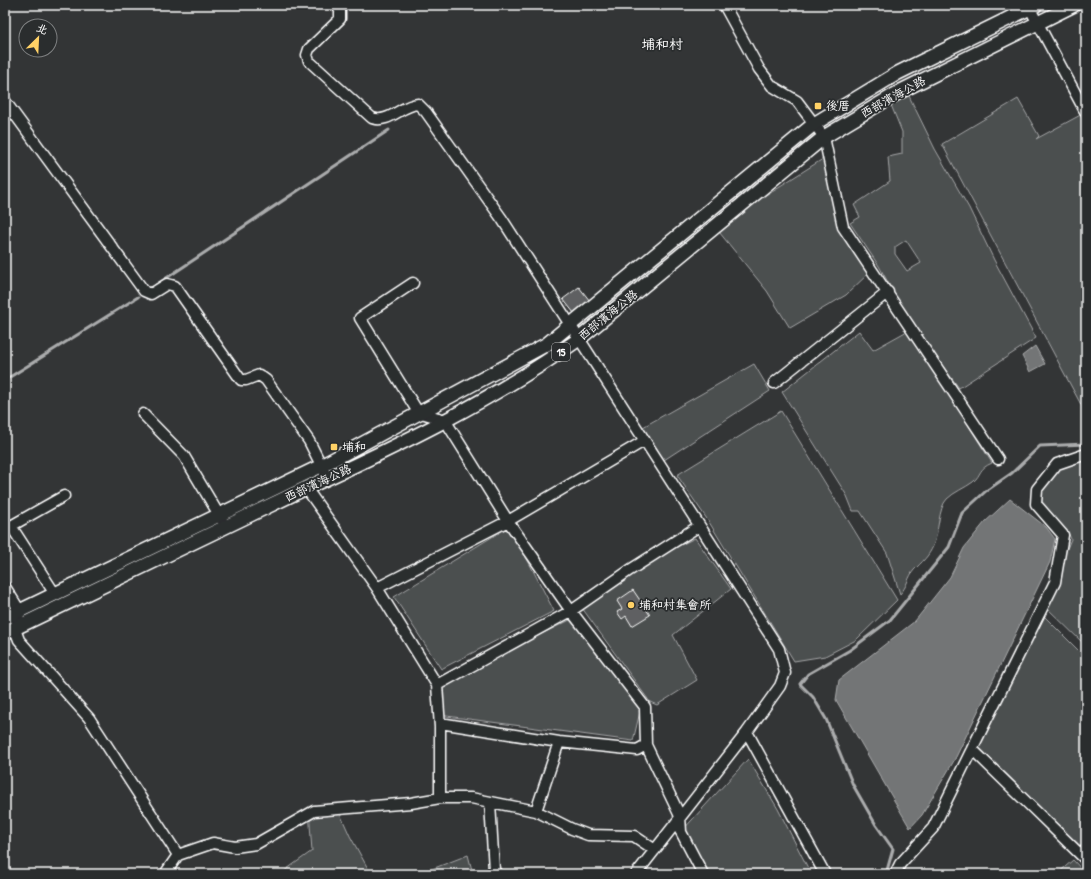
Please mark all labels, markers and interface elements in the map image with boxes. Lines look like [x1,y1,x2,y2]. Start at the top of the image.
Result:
north arrow [18,18,58,58]
text: 北 [34,20,50,37]
district label: 埔和村 [641,34,683,53]
street label: 西部濱海公路 [857,72,928,121]
place label: 後厝 [826,97,850,114]
marker: 後厝 [813,101,823,111]
street label: 西部濱海公路 [574,285,641,344]
road number: 15 [552,343,570,361]
place label: 埔和 [342,438,366,455]
marker: 埔和 [329,442,339,452]
street label: 西部濱海公路 [282,460,354,505]
place label: 埔和村集會所 [639,596,712,613]
marker: 埔和村集會所 [626,600,636,610]

